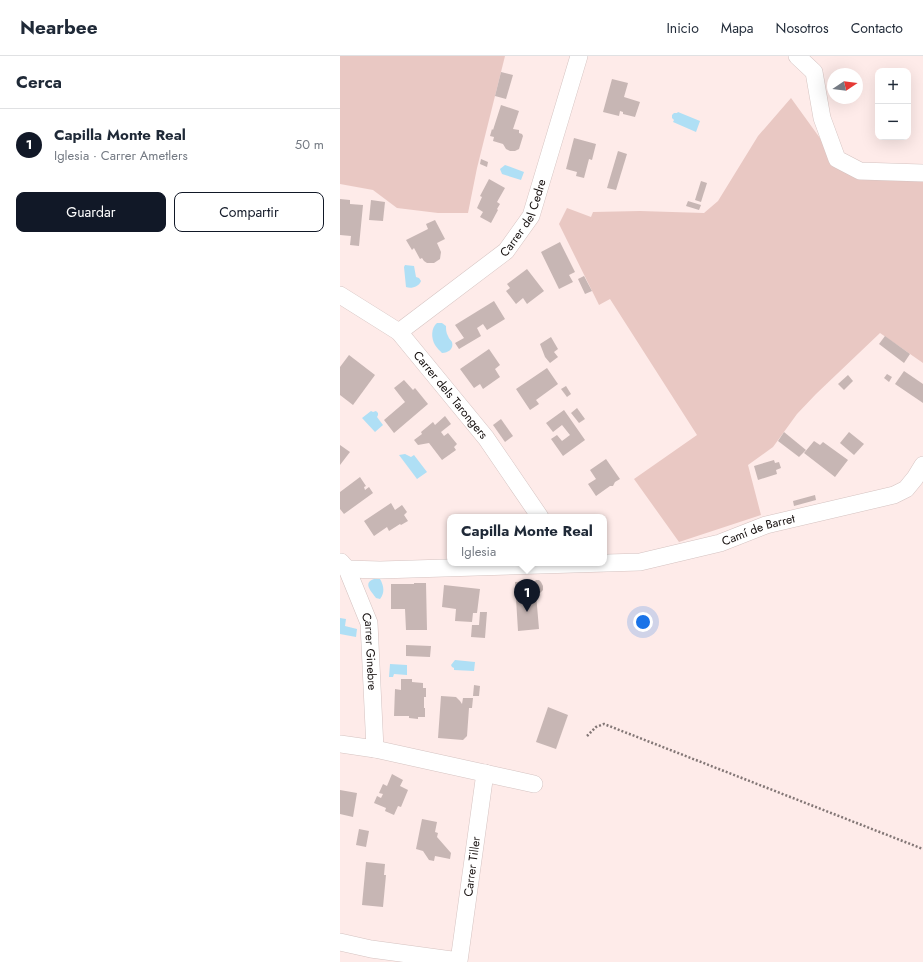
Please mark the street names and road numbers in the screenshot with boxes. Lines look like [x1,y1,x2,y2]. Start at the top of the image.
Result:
street label: Carrer del Cedre [496,177,551,262]
street label: Carrer dels Tarongers [409,347,492,443]
street label: Camí de Barret [719,509,797,550]
street label: Carrer Ginebre [357,610,381,691]
street label: Carrer Tiller [459,834,485,898]

